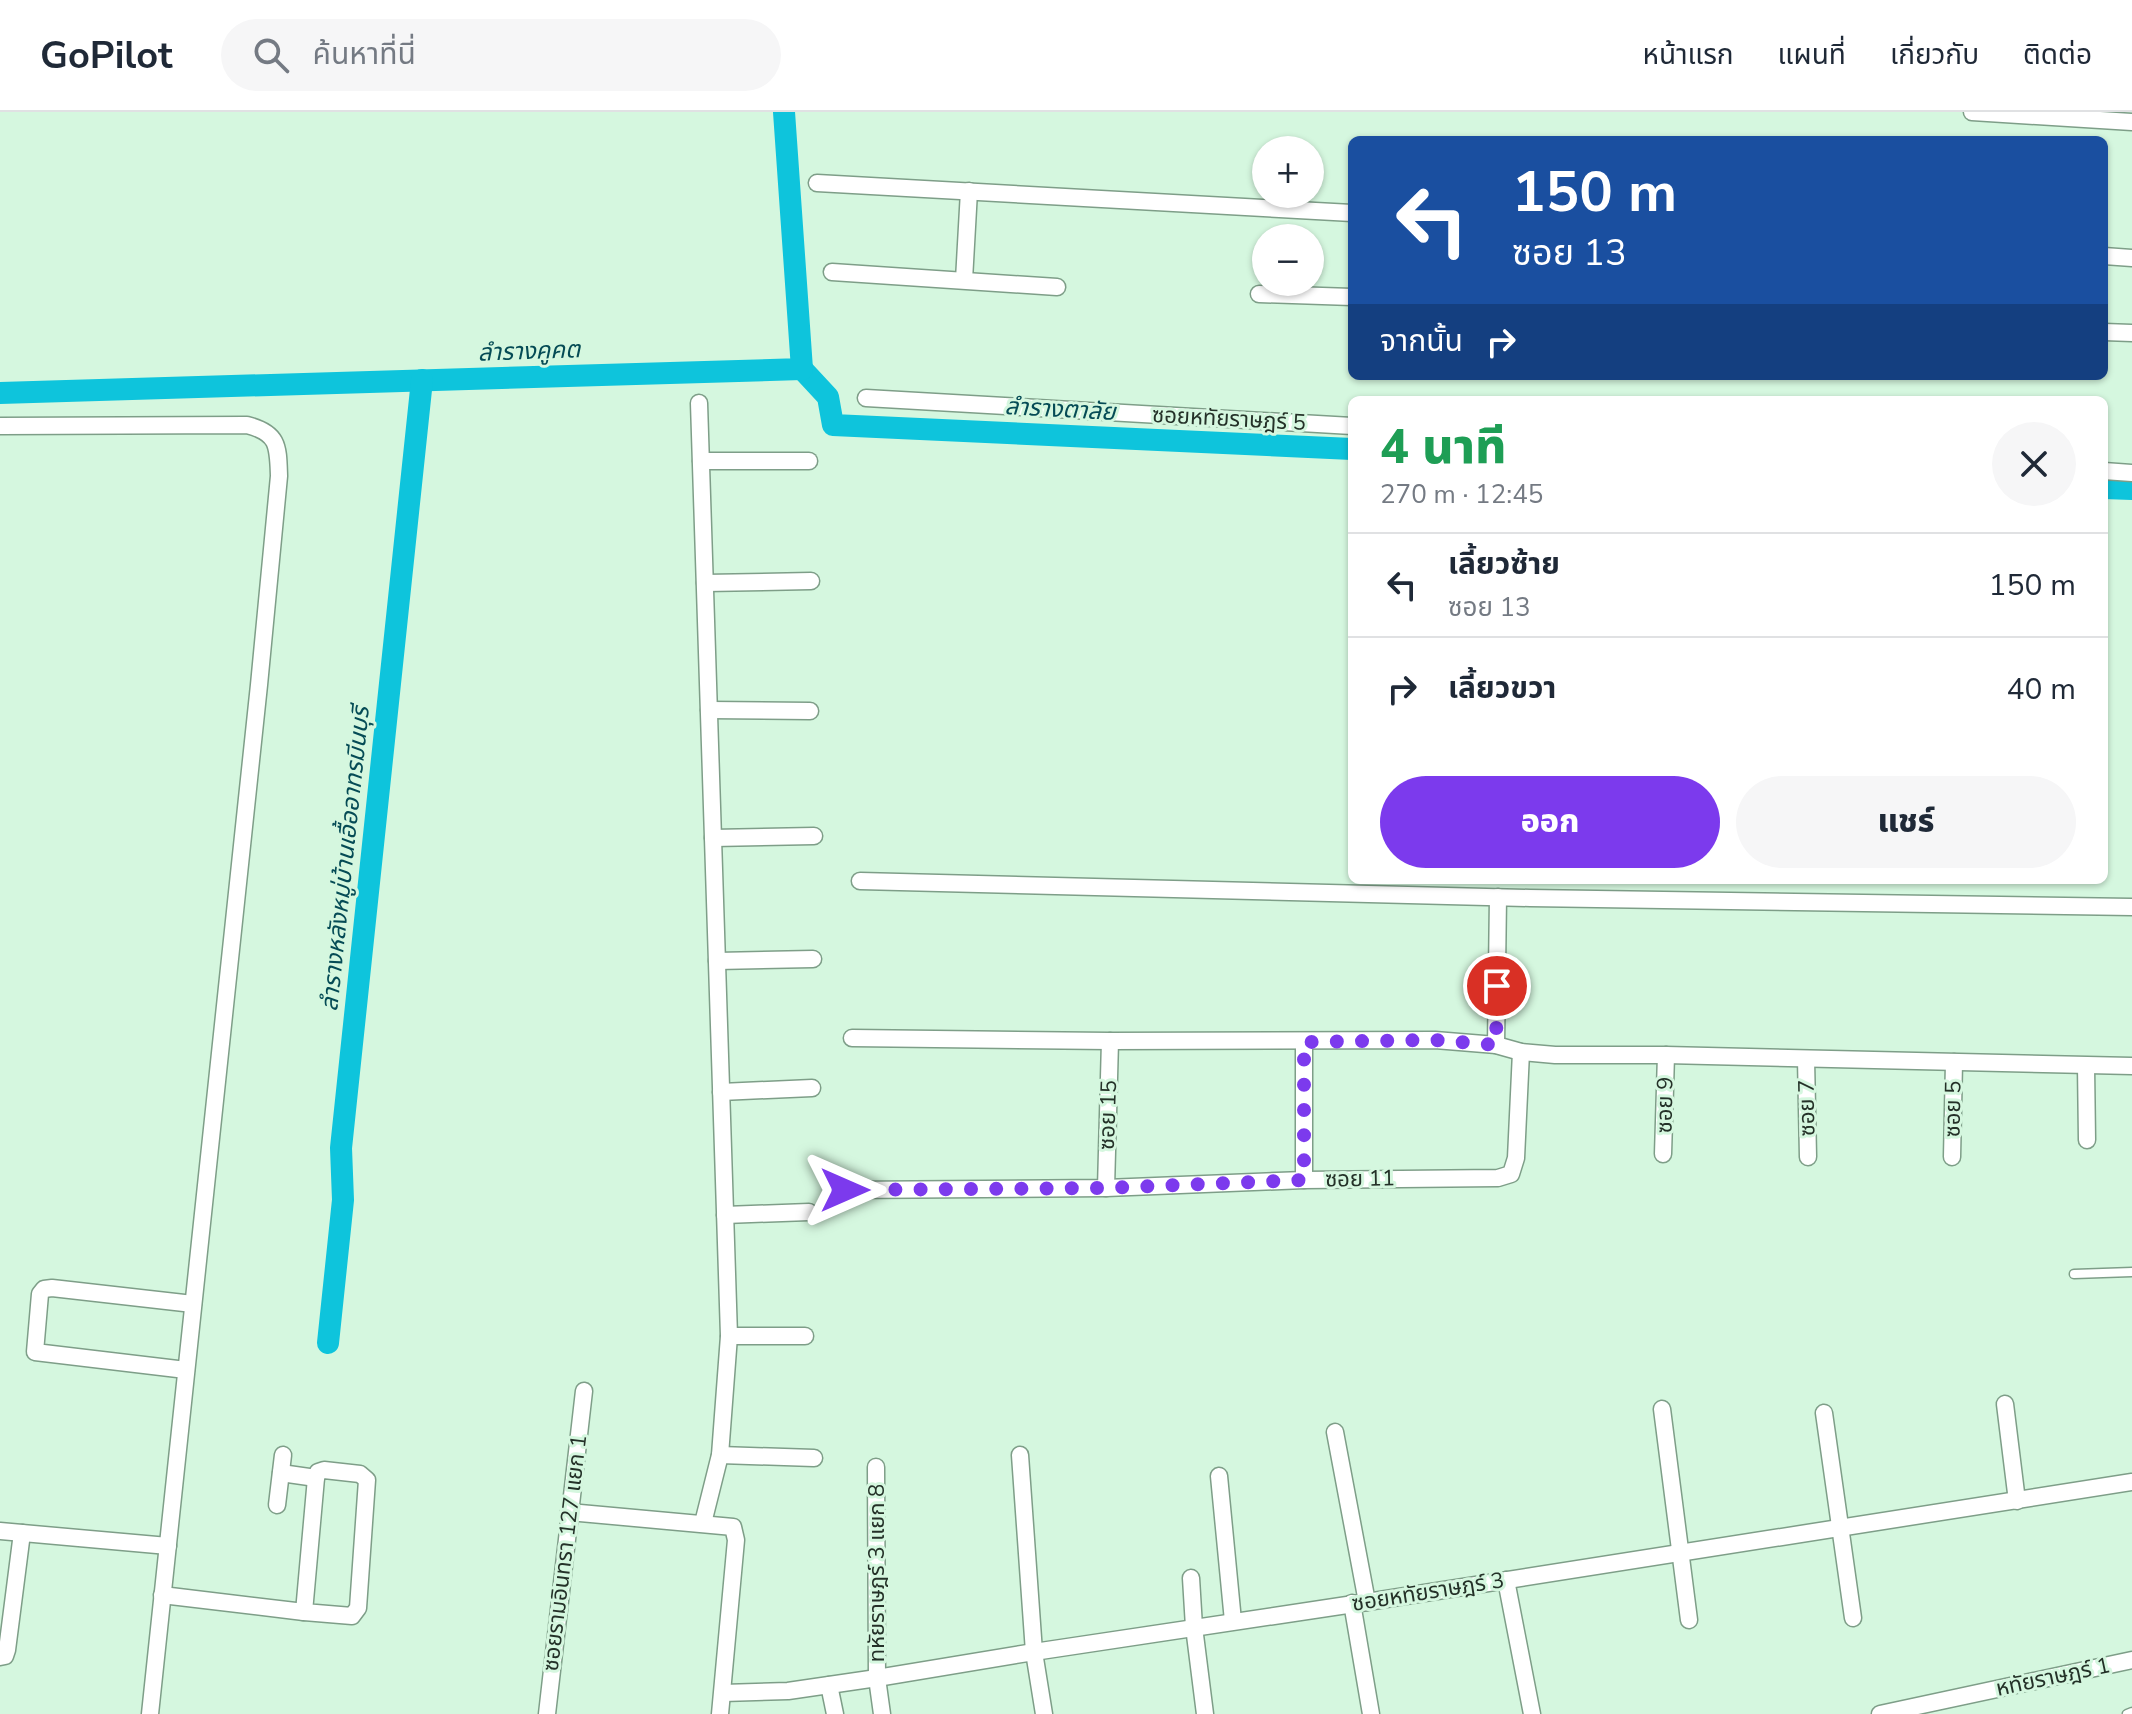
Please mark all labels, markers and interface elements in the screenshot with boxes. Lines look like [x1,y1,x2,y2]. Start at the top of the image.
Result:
search box [221,19,781,91]
text: GoPilot [40,30,173,81]
icon: search [249,33,293,77]
text: ค้นหาที่นี่ [313,34,416,75]
text: หน้าแรก [1643,36,1734,74]
text: แผนที่ [1778,36,1846,74]
text: เกี่ยวกับ [1890,36,1979,74]
text: ติดต่อ [2023,36,2092,74]
map controls [1252,136,1324,296]
button: + [1252,136,1324,208]
text: 150 m [1512,154,1677,231]
icon: left [1380,168,1484,272]
button: − [1252,224,1324,296]
text: ซอย 13 [1512,229,1627,278]
icon: right [1479,320,1523,364]
text: จากนั้น [1380,321,1463,362]
water label: ลำรางคูคต [477,333,583,369]
water label: ลำรางตาลัย [1004,390,1118,428]
street label: ซอยหทัยราษฎร์ 5 [1151,400,1307,438]
text: 4 นาที [1380,414,1506,480]
button: close [1992,422,2076,506]
text: 270 m · 12:45 [1380,477,1543,512]
text: เลี้ยวซ้าย [1448,544,1560,585]
icon: left [1380,563,1424,607]
text: 150 m [1989,565,2076,606]
text: ซอย 13 [1448,590,1531,625]
icon: right [1380,667,1424,711]
text: เลี้ยวขวา [1448,668,1556,709]
text: 40 m [2007,669,2076,710]
water label: ลำรางหลังหมู่บ้านเอื้ออาทรมีนบุรี [312,701,377,1013]
button: ออก [1380,776,1720,868]
button: แชร์ [1736,776,2076,868]
pin [1463,952,1531,1020]
icon: arrive [1475,964,1519,1008]
street label: ซอย 9 [1650,1076,1680,1134]
street label: ซอย 7 [1792,1079,1822,1137]
street label: ซอย 15 [1092,1080,1124,1150]
street label: ซอย 5 [1938,1080,1968,1138]
position arrow [803,1148,887,1232]
street label: ซอย 11 [1325,1163,1395,1195]
street label: ซอยรามอินทรา 127 แยก 1 [536,1433,594,1673]
street label: ทหัยราษฎร์ 3 แยก 8 [862,1484,892,1662]
street label: ซอยหทัยราษฎร์ 3 [1350,1565,1506,1619]
street label: หทัยราษฎร์ 1 [1993,1650,2113,1704]

